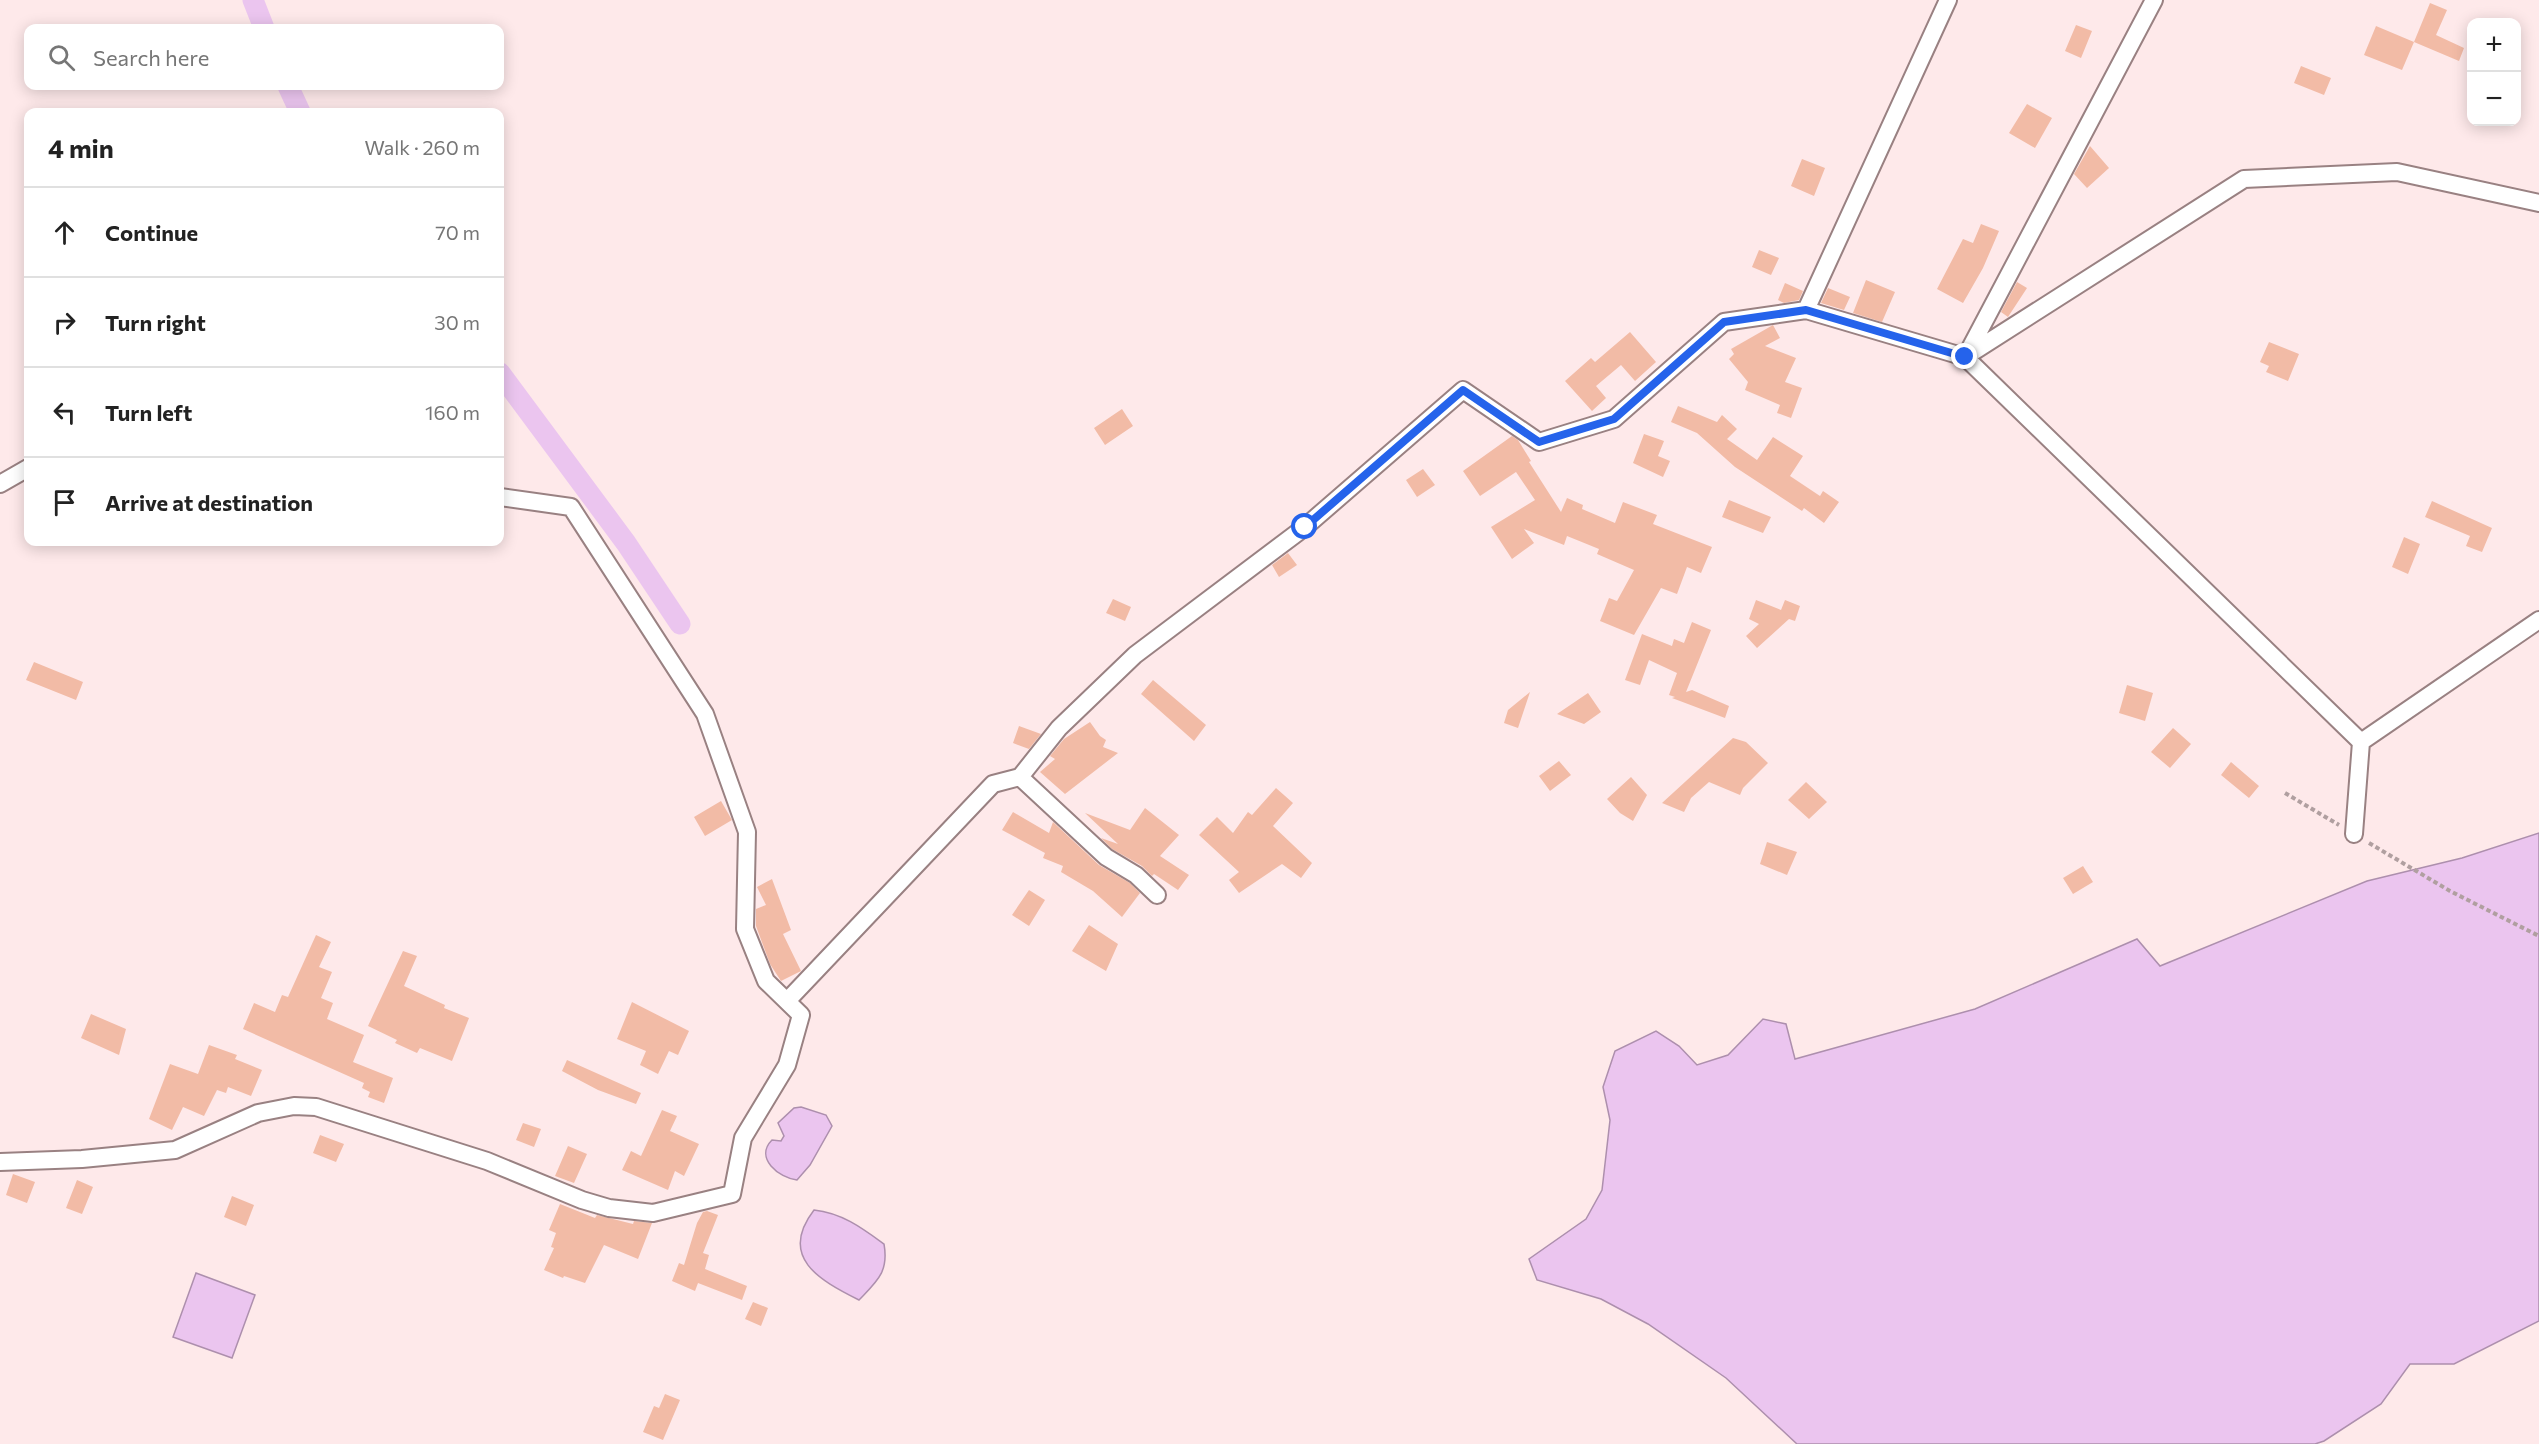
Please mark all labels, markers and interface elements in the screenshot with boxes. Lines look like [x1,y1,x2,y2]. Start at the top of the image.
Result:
map controls [2467,18,2521,126]
button: + [2467,18,2521,72]
search box [24,24,504,90]
icon: search [45,41,78,74]
text: Search here [93,44,209,71]
button: − [2467,72,2521,126]
text: 4 min [48,132,114,163]
text: Walk · 260 m [364,135,480,159]
icon: ahead [48,216,81,249]
text: Continue [105,219,198,246]
text: 70 m [435,220,480,244]
icon: right [48,306,81,339]
text: Turn right [105,309,206,336]
text: 30 m [434,310,480,334]
route end [1951,343,1977,369]
icon: left [48,396,81,429]
text: Turn left [105,399,192,426]
text: 160 m [425,400,480,424]
icon: arrive [48,486,81,519]
text: Arrive at destination [105,489,313,516]
route start [1291,513,1317,539]

